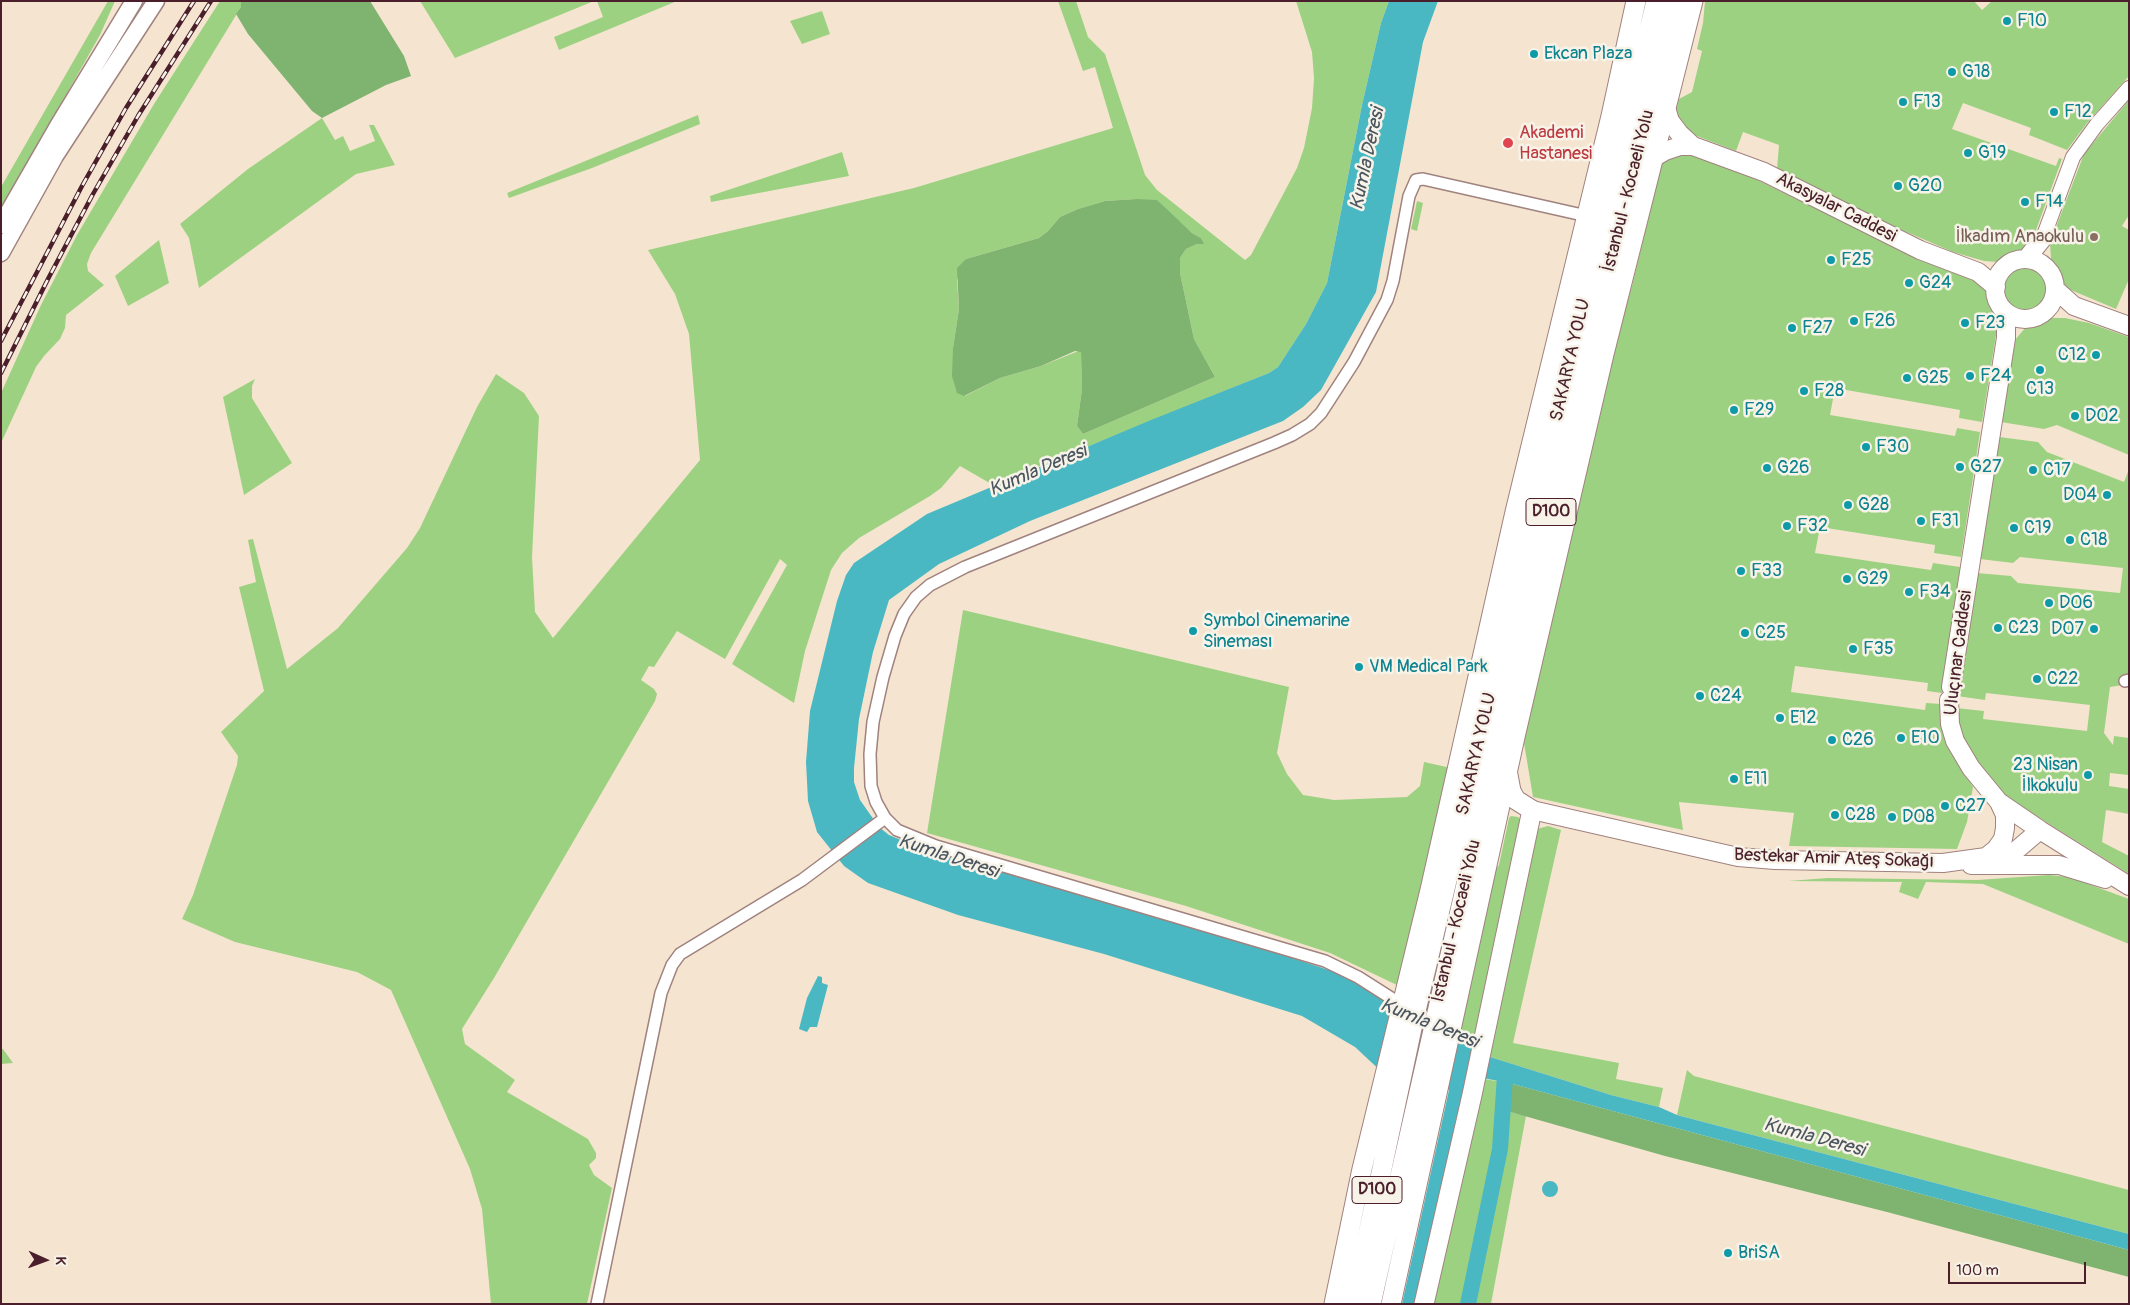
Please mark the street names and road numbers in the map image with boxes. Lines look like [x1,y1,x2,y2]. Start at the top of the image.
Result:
street label: İstanbul - Kocaeli Yolu [1598,108,1660,274]
street label: Akasyalar Caddesi [1772,168,1900,248]
street label: SAKARYA YOLU [1546,297,1596,423]
road number: D100 [1526,498,1576,526]
street label: Uluçınar Caddesi [1941,589,1977,717]
street label: SAKARYA YOLU [1452,691,1502,817]
street label: İstanbul - Kocaeli Yolu [1428,838,1486,1004]
street label: Bestekar Amir Ateş Sokağı [1734,845,1934,873]
road number: D100 [1352,1176,1402,1204]

